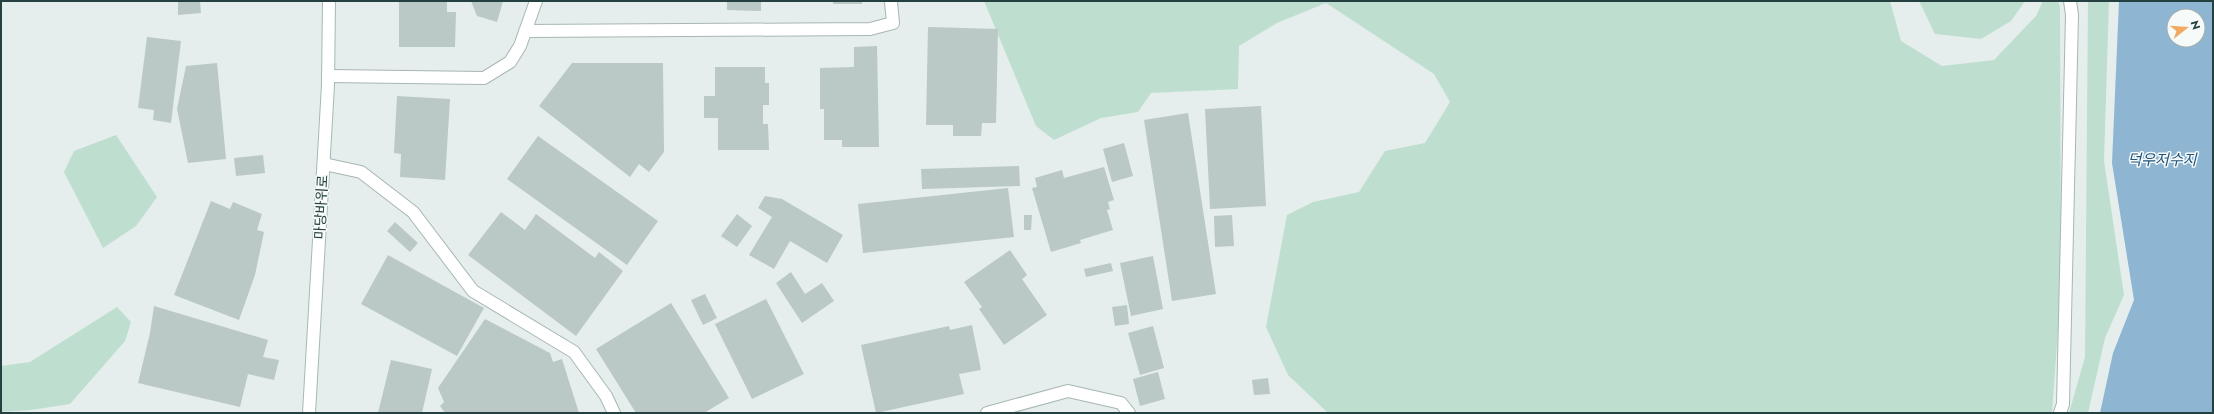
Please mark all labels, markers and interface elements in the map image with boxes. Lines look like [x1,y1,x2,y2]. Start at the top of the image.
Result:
north arrow [2166,8,2206,48]
text: N [2187,19,2204,32]
water label: 덕우저수지 [2127,149,2198,171]
street label: 마당바위로 [309,174,333,240]

